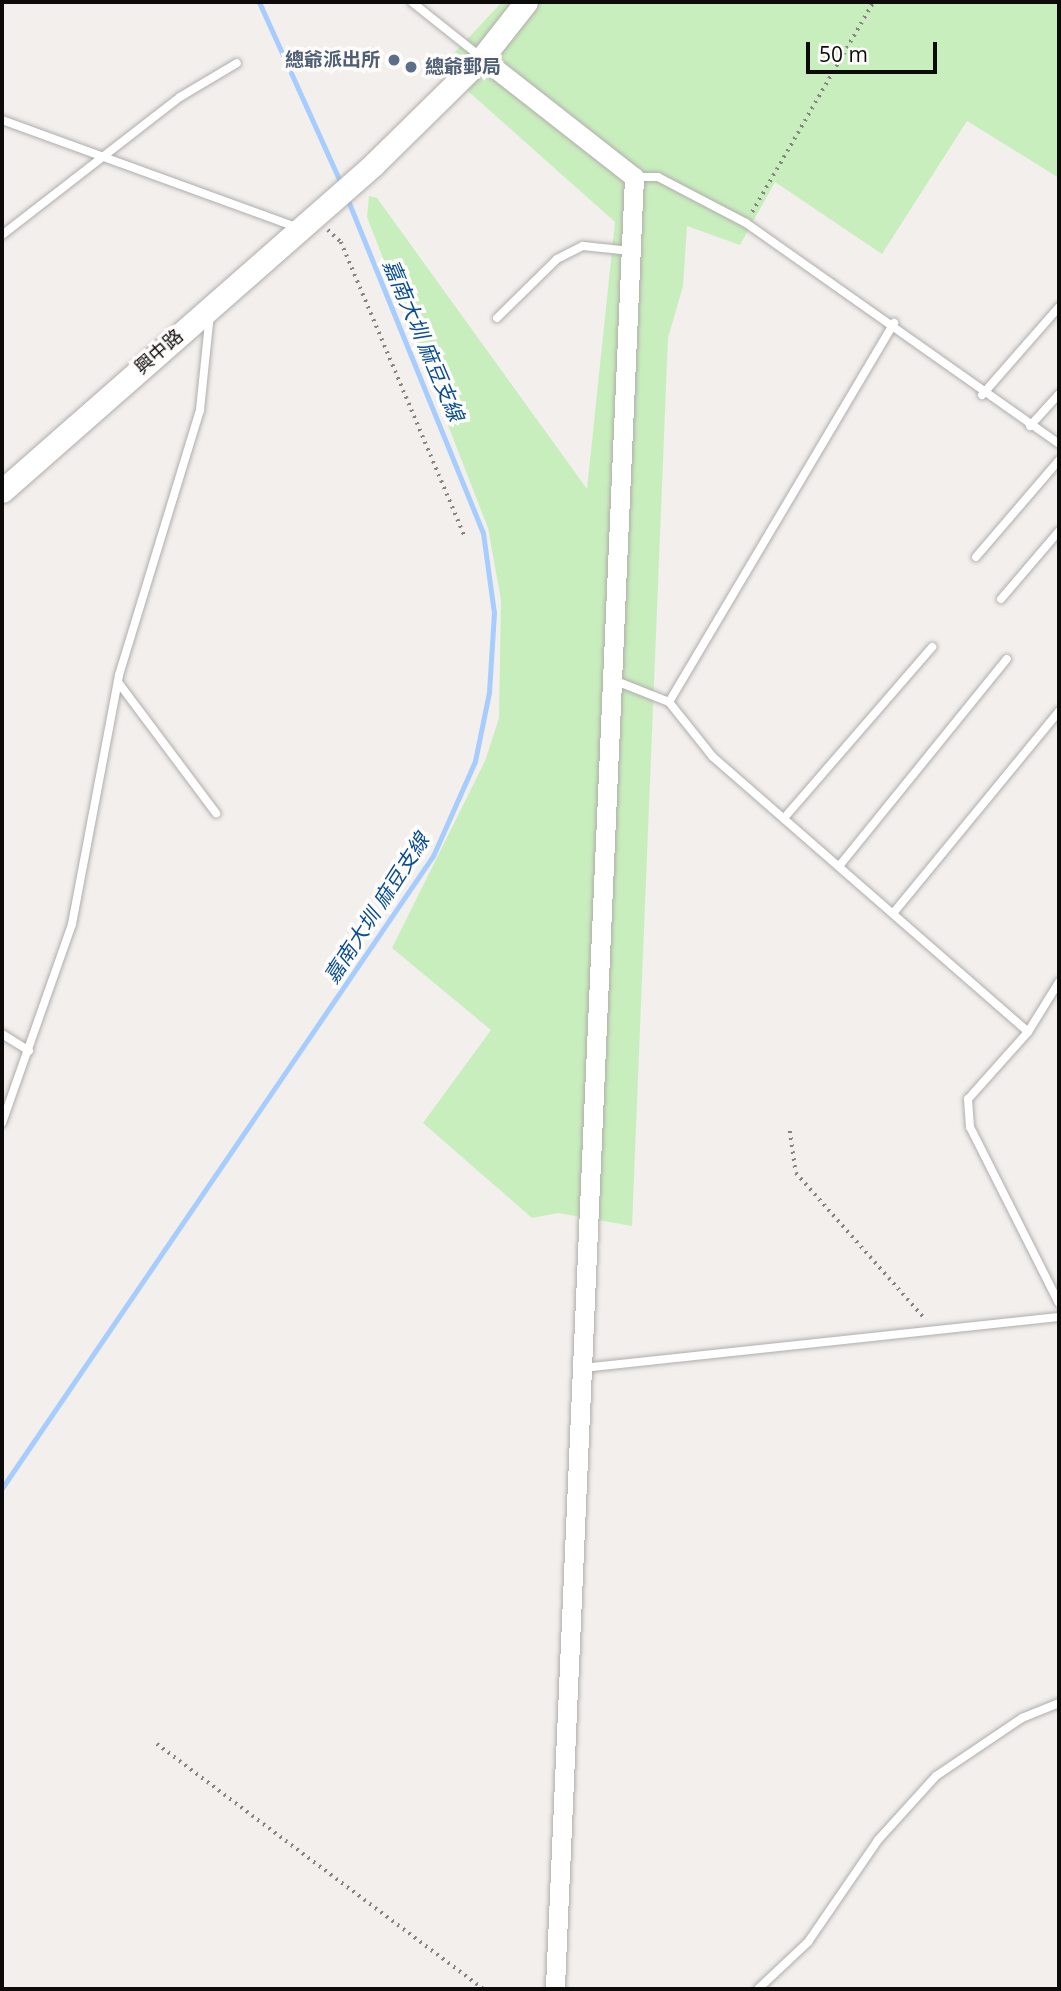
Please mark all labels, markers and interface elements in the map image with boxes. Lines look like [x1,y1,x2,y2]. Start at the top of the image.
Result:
scale bar [809,28,940,72]
text: 50 m [819,40,868,68]
place label: 總爺派出所 [285,49,380,71]
marker: 總爺派出所 [386,52,402,68]
place label: 總爺郵局 [425,56,501,78]
marker: 總爺郵局 [403,59,419,75]
water label: 嘉南大圳 麻豆支線 [379,255,469,425]
street label: 興中路 [130,325,188,379]
water label: 嘉南大圳 麻豆支線 [318,828,434,988]

